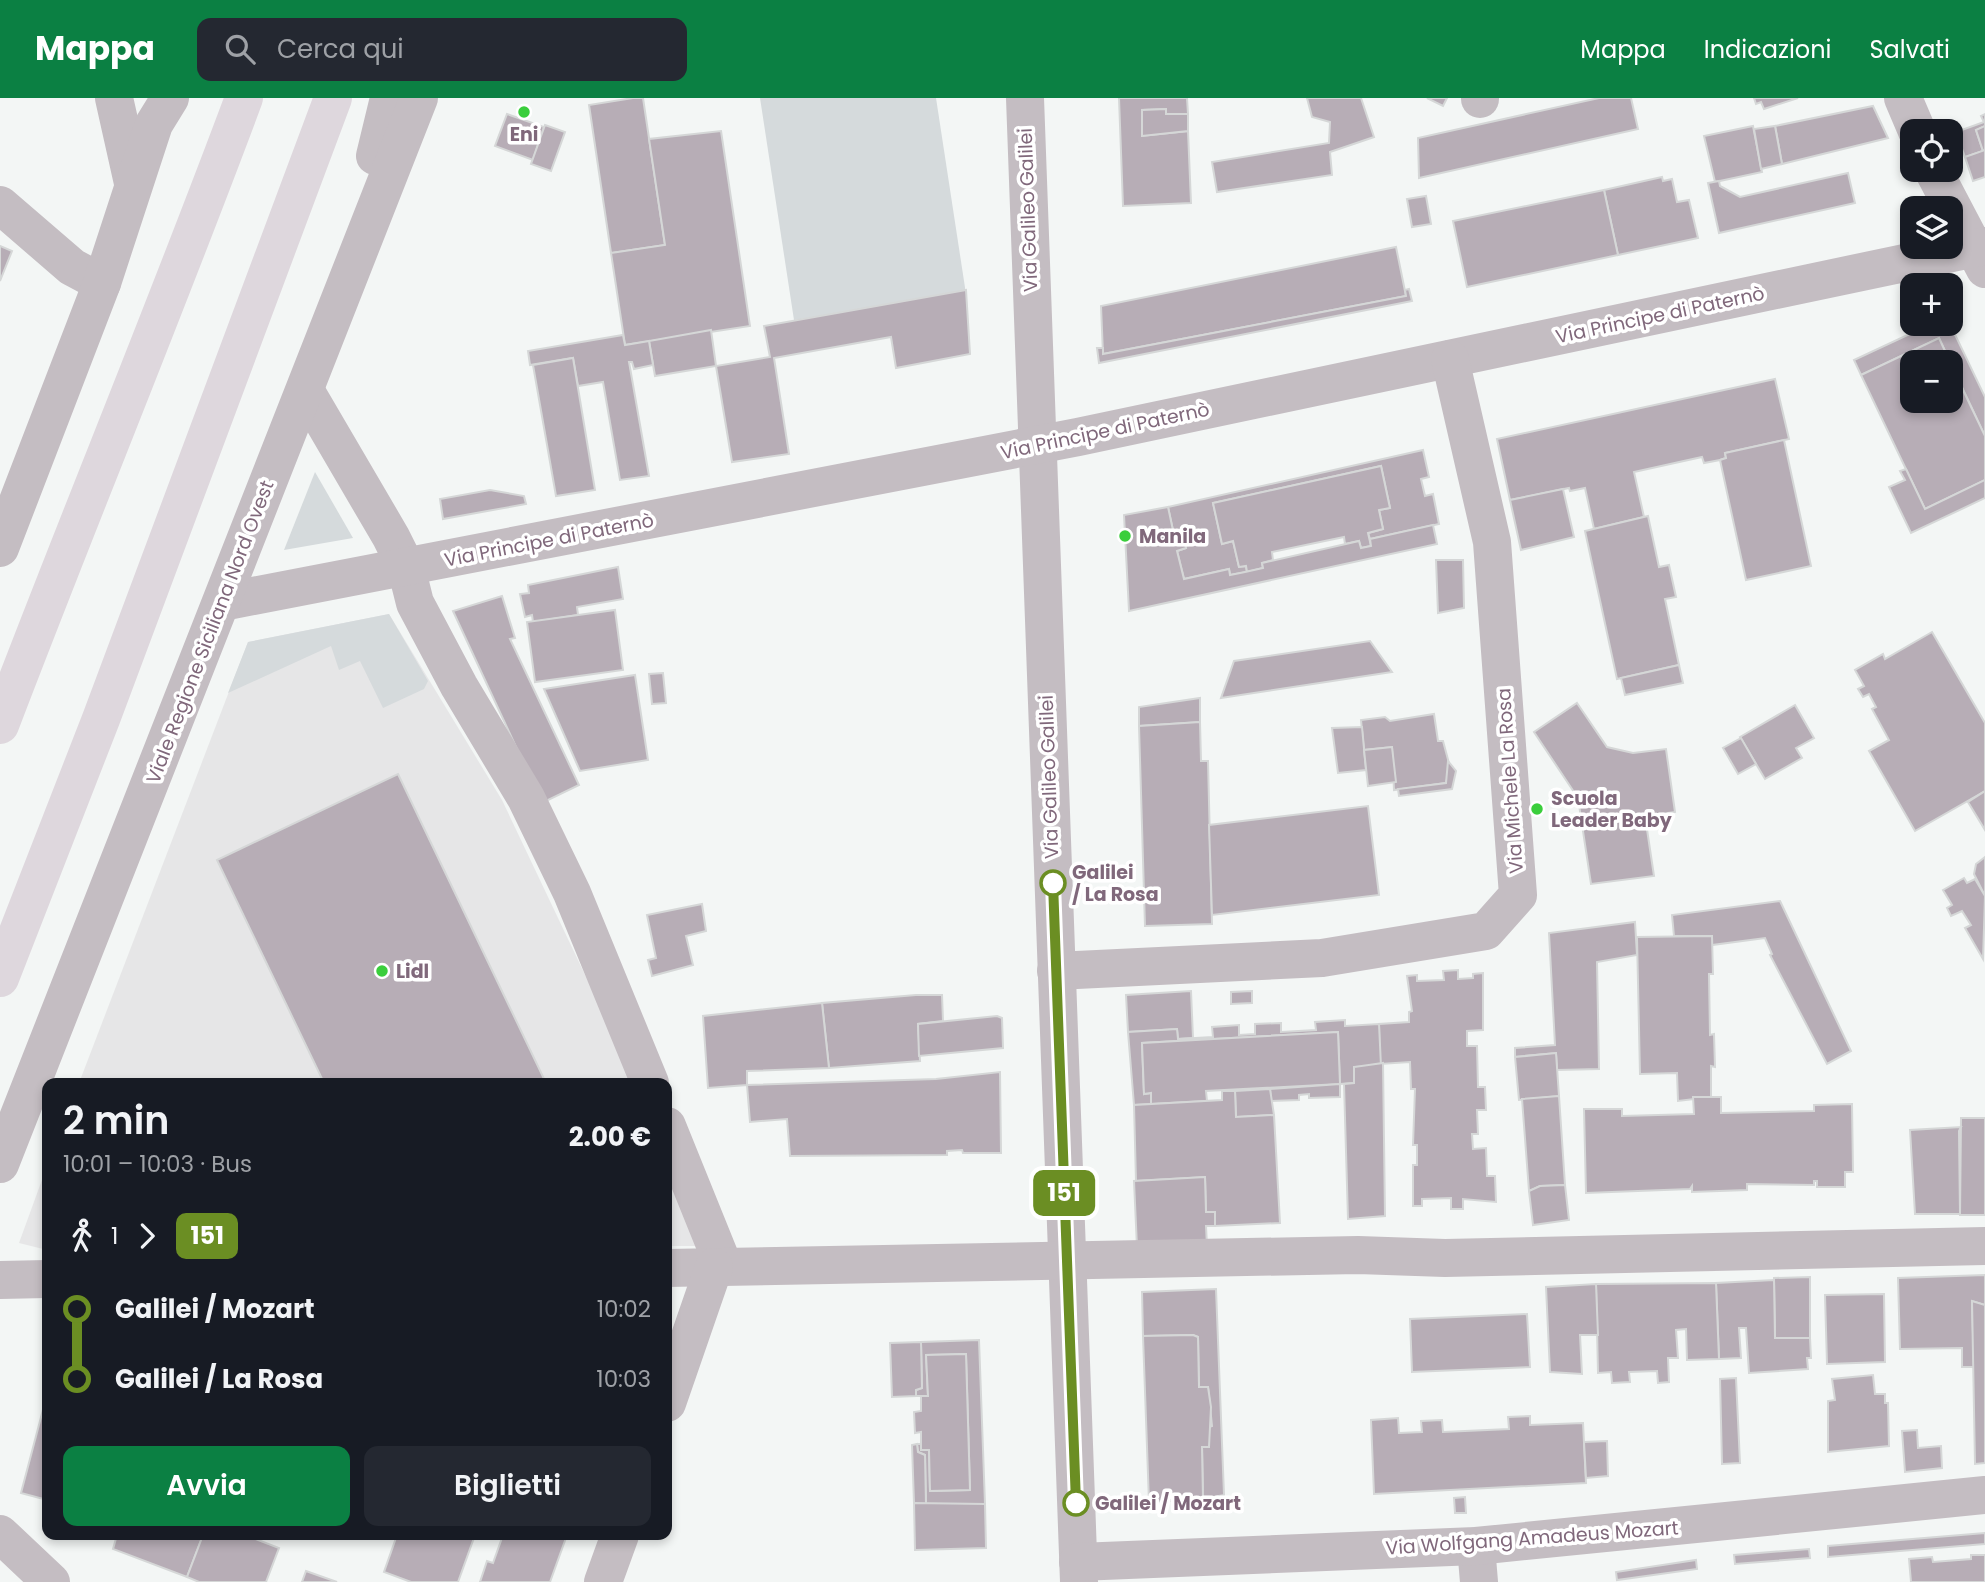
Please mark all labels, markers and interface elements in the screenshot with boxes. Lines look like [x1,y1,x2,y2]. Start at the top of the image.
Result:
search box [197,18,687,81]
text: Mappa [35,25,155,72]
icon: search [221,30,259,68]
text: Cerca qui [277,31,404,67]
text: Mappa [1580,33,1666,66]
text: Indicazioni [1704,33,1831,66]
text: Salvati [1869,33,1950,66]
marker: Eni [516,104,532,120]
map controls [1900,119,1963,413]
button: locate [1900,119,1963,182]
place label: Eni [510,121,538,148]
street label: Via Galileo Galilei [1012,127,1044,293]
button: layers [1900,196,1963,259]
button: + [1900,273,1963,336]
street label: Via Principe di Paternò [1553,280,1767,350]
button: − [1900,350,1963,413]
street label: Via Principe di Paternò [998,396,1212,466]
street label: Viale Regione Siciliana Nord Ovest [140,476,280,788]
street label: Via Principe di Paternò [442,506,656,574]
place label: Manila [1139,523,1206,550]
marker: Manila [1117,528,1133,544]
street label: Via Michele La Rosa [1490,687,1530,875]
street label: Via Galileo Galilei [1033,694,1065,860]
place label: Scuola Leader Baby [1551,785,1673,834]
marker: Scuola Leader Baby [1529,801,1545,817]
place label: Galilei / La Rosa [1072,859,1159,908]
marker: Galilei / La Rosa [1040,870,1066,896]
place label: Lidl [396,958,429,985]
marker: Lidl [374,963,390,979]
text: 2 min [63,1094,169,1147]
text: 2.00 € [569,1119,651,1155]
text: 10:01 – 10:03 · Bus [63,1148,252,1180]
line badge: 151 [1024,1170,1104,1216]
text: 151 [1047,1176,1081,1209]
icon: walk [63,1217,101,1255]
icon: forward [128,1217,166,1255]
text: 151 [190,1219,224,1252]
text: 1 [111,1220,118,1252]
text: Galilei / Mozart [115,1291,315,1327]
text: 10:02 [597,1293,651,1325]
text: Galilei / La Rosa [115,1361,323,1397]
text: 10:03 [596,1363,651,1395]
button: Avvia [63,1446,350,1526]
button: Biglietti [364,1446,651,1526]
marker: Galilei / Mozart [1063,1490,1089,1516]
place label: Galilei / Mozart [1095,1490,1241,1517]
street label: Via Wolfgang Amadeus Mozart [1384,1514,1680,1562]

